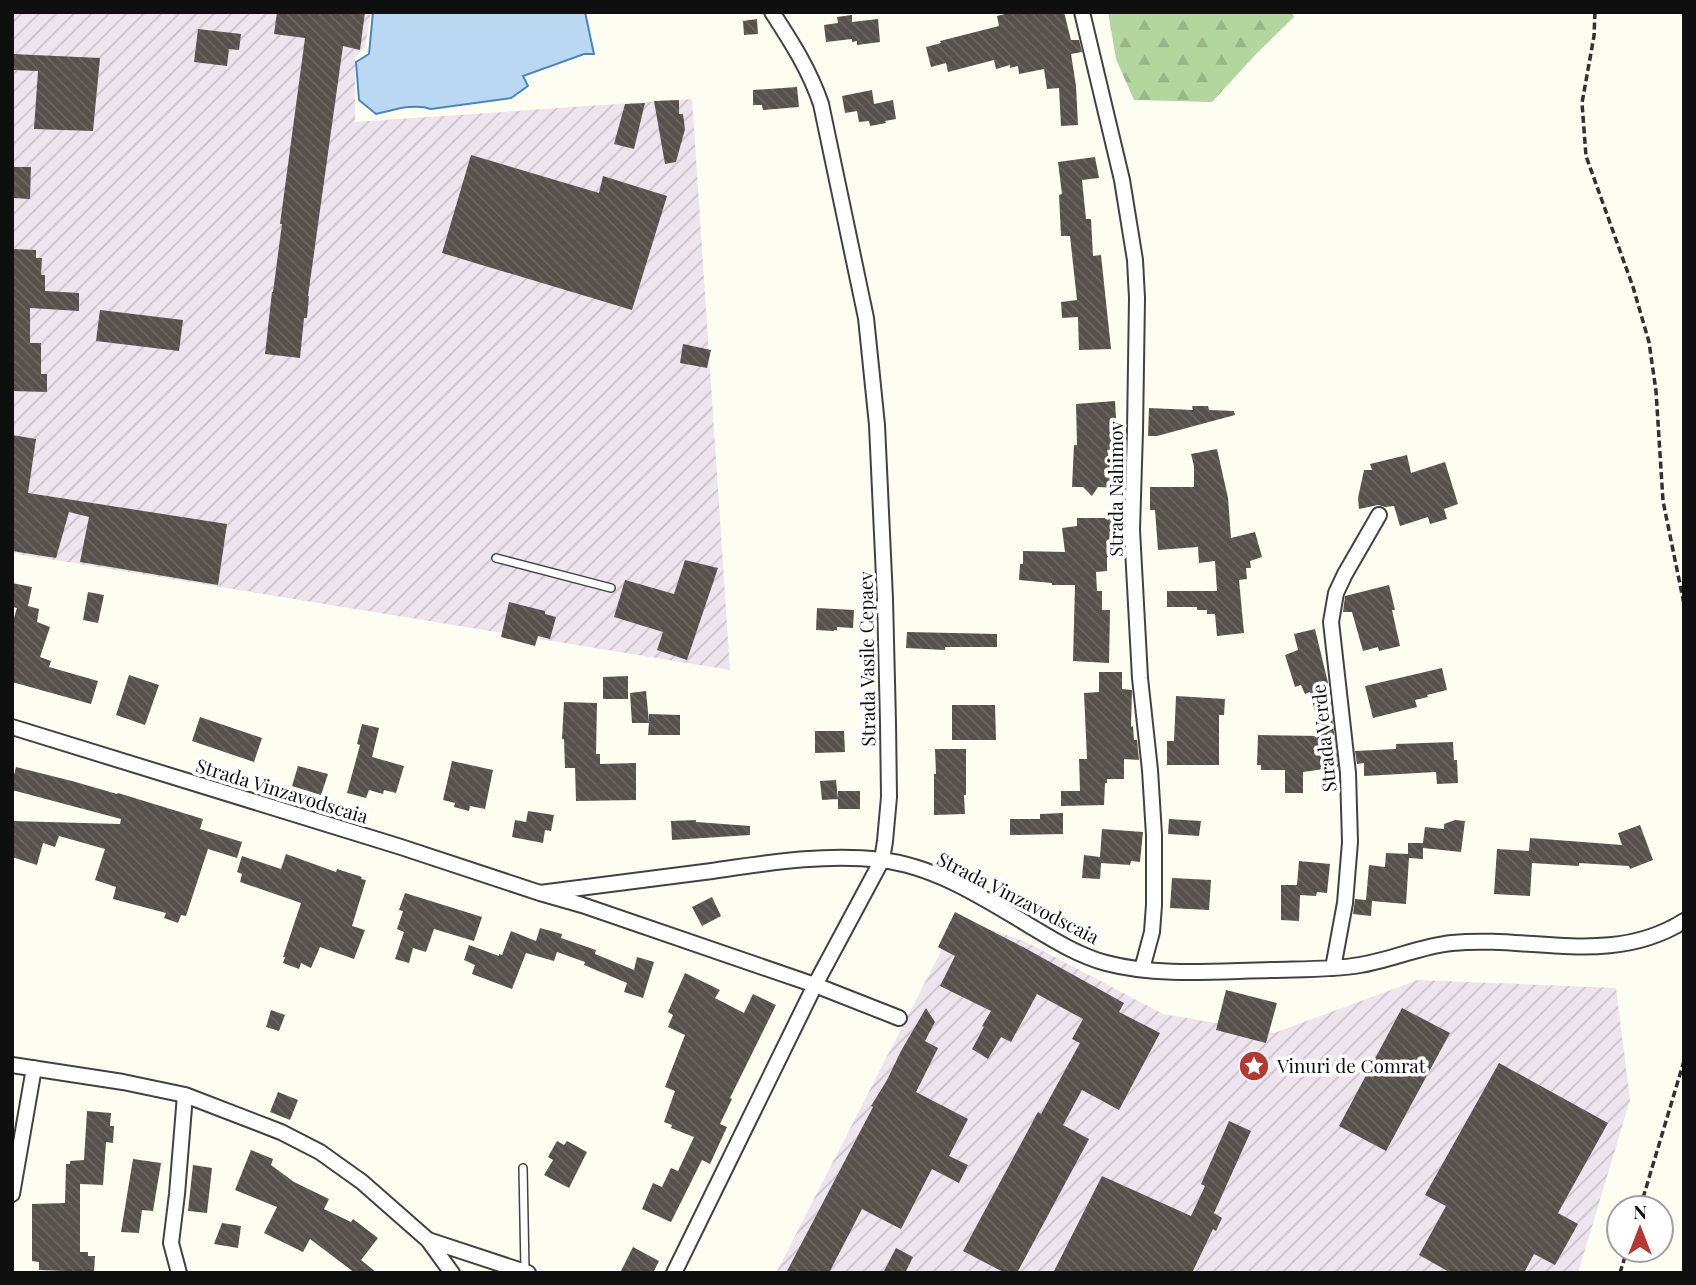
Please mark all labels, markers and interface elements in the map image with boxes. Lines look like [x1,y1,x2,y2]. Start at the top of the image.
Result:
street label: Strada Nahimov [1102,421,1128,557]
street label: Strada Vasile Cepaev [851,570,881,747]
street label: Strada Verde [1304,683,1342,793]
street label: Strada Vinzavodscaia [193,751,372,829]
street label: Strada Vinzavodscaia [933,845,1104,950]
place icon: Vinuri de Comrat [1237,1049,1271,1083]
place label: Vinuri de Comrat [1276,1052,1426,1078]
north arrow [1605,1194,1675,1264]
text: N [1633,1198,1647,1224]

